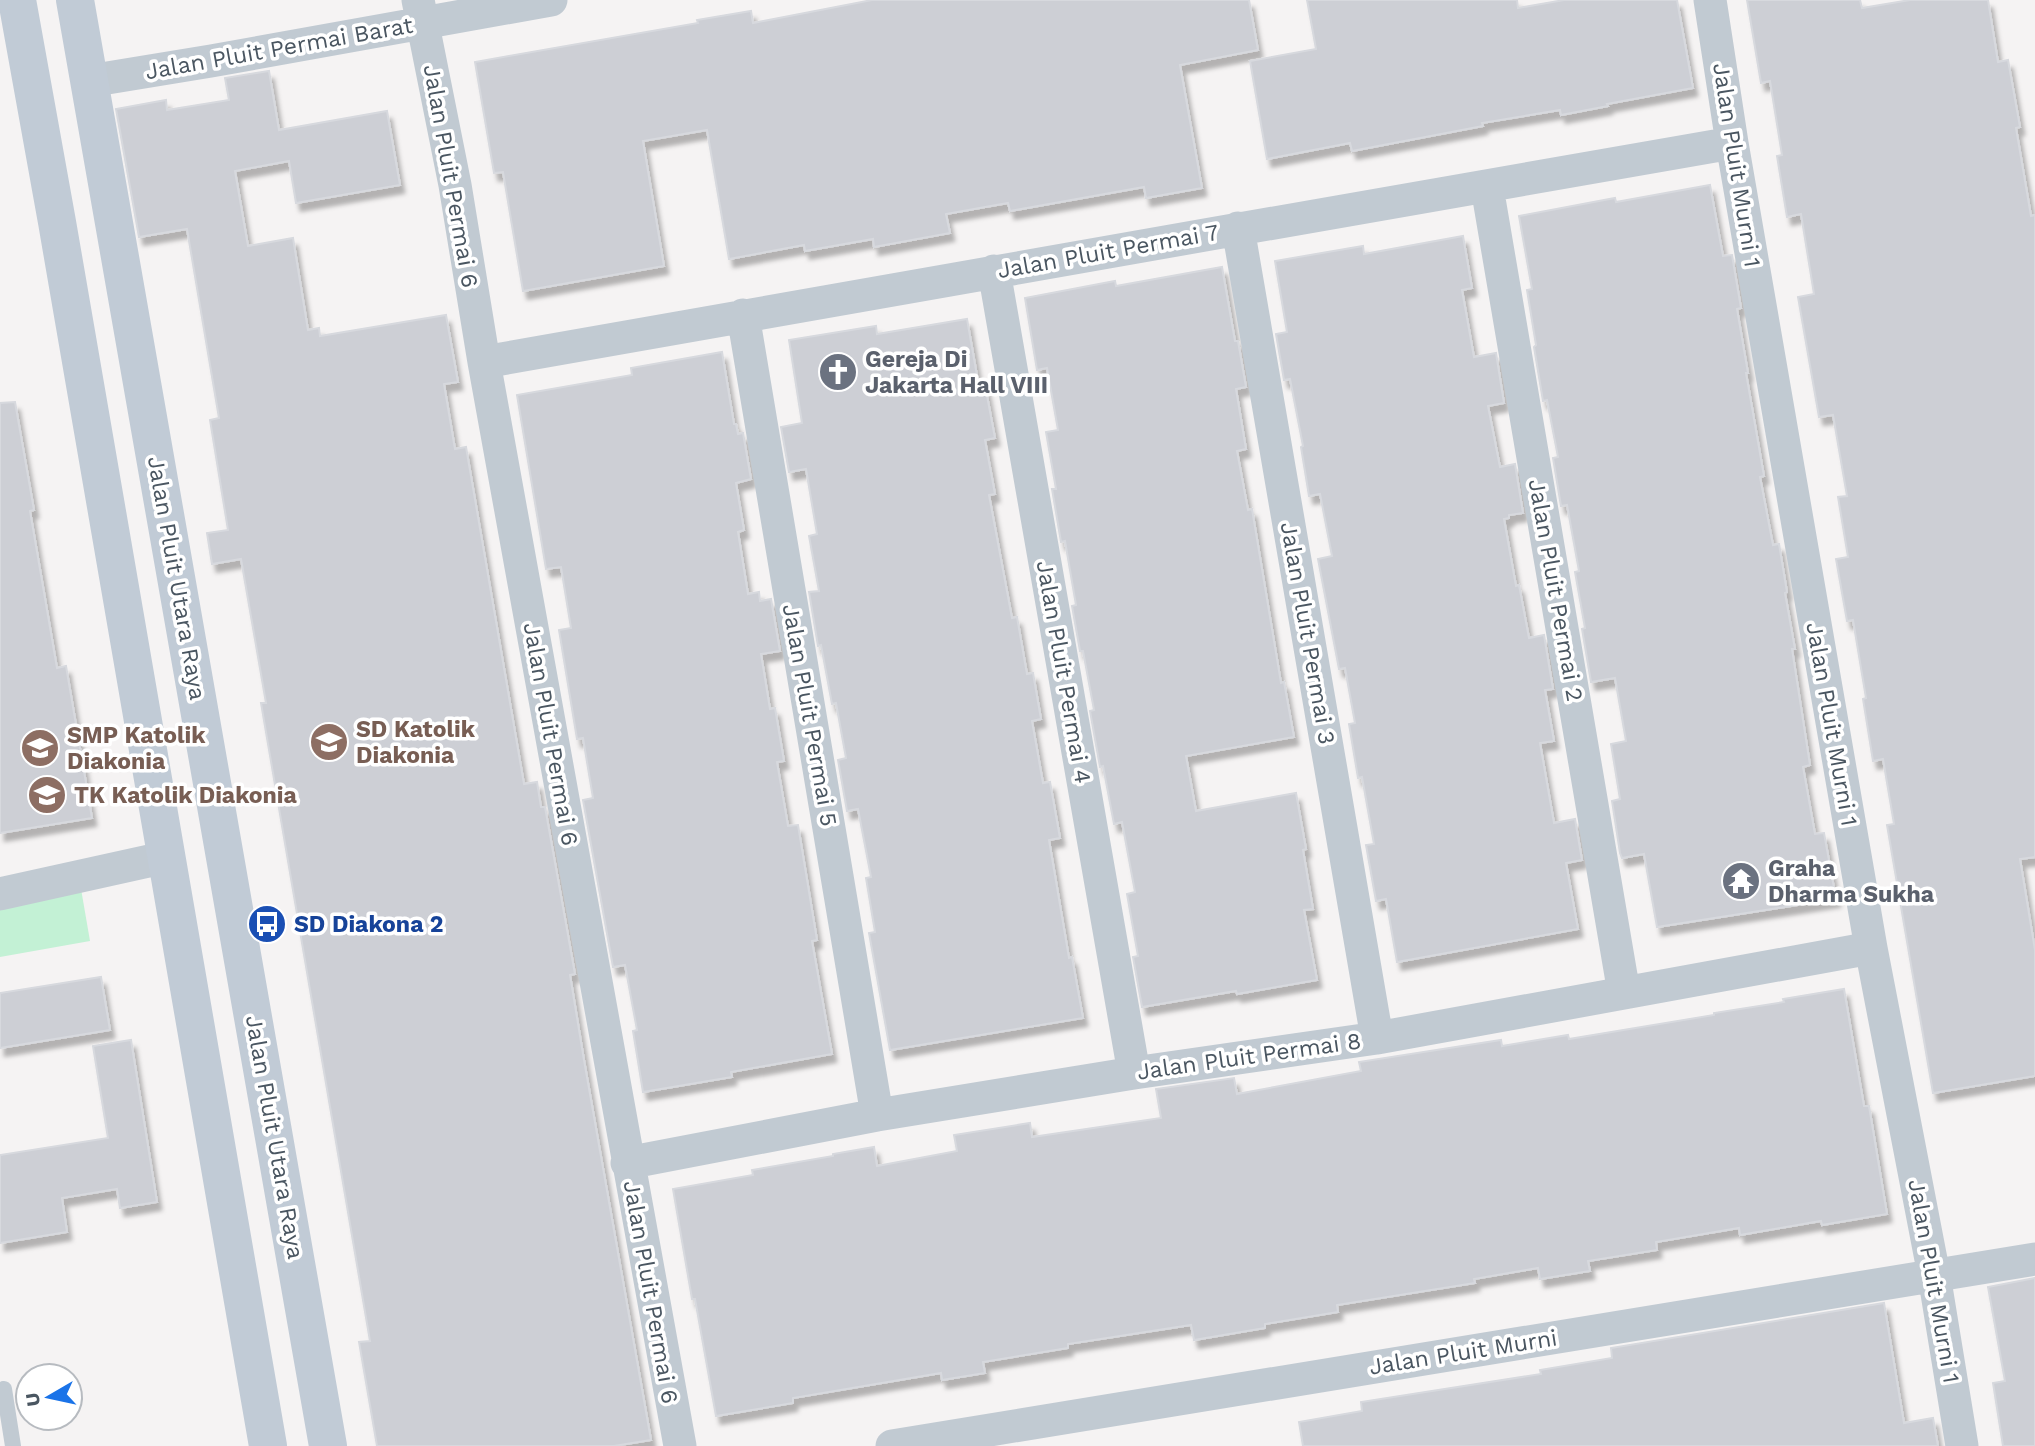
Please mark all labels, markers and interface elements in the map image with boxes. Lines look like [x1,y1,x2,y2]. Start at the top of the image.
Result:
street label: Jalan Pluit Permai Barat [143,12,415,85]
street label: Jalan Pluit Murni 1 [1707,61,1766,269]
street label: Jalan Pluit Permai 6 [418,62,483,290]
street label: Jalan Pluit Permai 7 [995,219,1221,284]
place label: Gereja Di Jakarta Hall VIII [865,346,1048,399]
church icon: Gereja Di Jakarta Hall VIII [817,351,859,393]
street label: Jalan Pluit Utara Raya [142,454,211,702]
street label: Jalan Pluit Permai 2 [1523,477,1588,703]
street label: Jalan Pluit Permai 3 [1275,520,1340,746]
street label: Jalan Pluit Permai 4 [1031,558,1096,786]
street label: Jalan Pluit Permai 5 [777,602,842,828]
street label: Jalan Pluit Permai 6 [518,620,583,848]
street label: Jalan Pluit Murni 1 [1800,620,1863,828]
place label: SD Katolik Diakonia [356,716,476,769]
school or university icon: SD Katolik Diakonia [308,721,350,763]
place label: SMP Katolik Diakonia [67,722,206,775]
school or university icon: SMP Katolik Diakonia [19,727,61,769]
school or university icon: TK Katolik Diakonia [26,774,68,816]
place label: TK Katolik Diakonia [74,782,298,809]
place label: Graha Dharma Sukha [1768,855,1935,908]
temple icon: Graha Dharma Sukha [1720,860,1762,902]
bus stop icon: SD Diakona 2 [246,903,288,945]
place label: SD Diakona 2 [294,911,444,938]
street label: Jalan Pluit Utara Raya [240,1013,309,1261]
street label: Jalan Pluit Permai 8 [1135,1027,1363,1086]
street label: Jalan Pluit Murni 1 [1902,1177,1965,1385]
street label: Jalan Pluit Permai 6 [618,1178,683,1406]
street label: Jalan Pluit Murni [1367,1324,1559,1381]
north arrow [14,1362,84,1432]
text: U [20,1391,45,1408]

